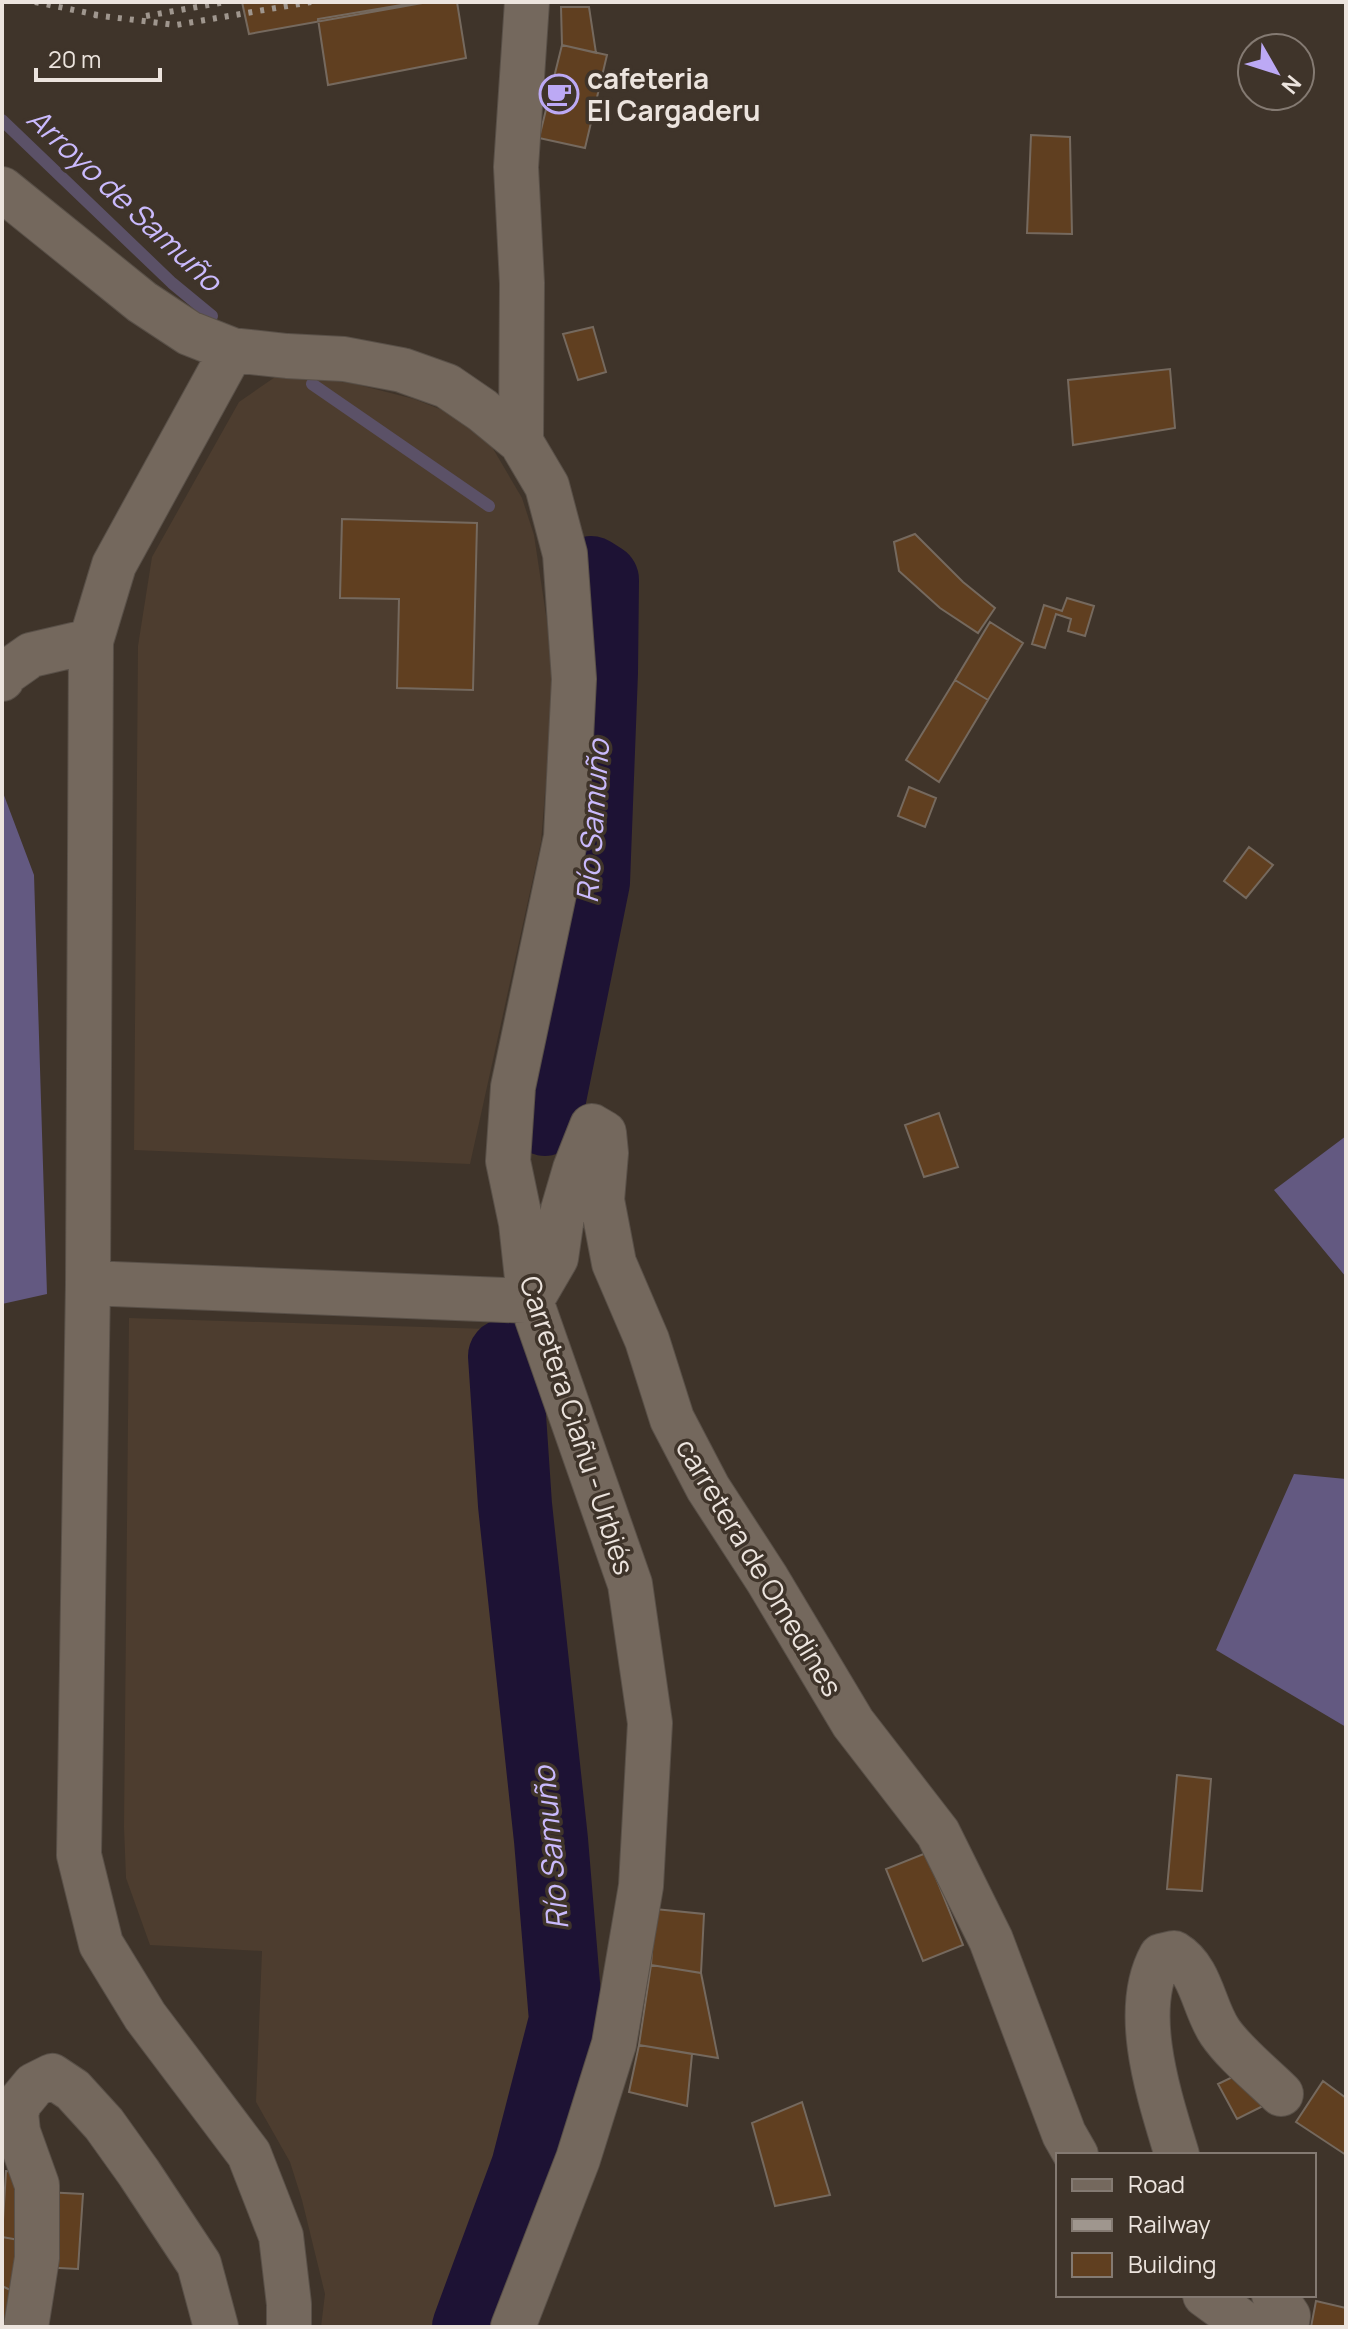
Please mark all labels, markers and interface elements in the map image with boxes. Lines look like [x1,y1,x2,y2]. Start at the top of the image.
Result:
scale bar [36,32,160,82]
north arrow [1236,32,1316,112]
text: 20 m [48,42,101,75]
place label: cafeteria El Cargaderu [587,59,760,129]
text: N [1275,69,1308,100]
cafe icon: cafeteria El Cargaderu [538,73,580,115]
water label: Arroyo de Samuño [19,98,233,301]
water label: Río Samuño [566,736,618,904]
street label: Carretera Ciañu - Urbiés [512,1271,644,1579]
street label: carretera de Omedines [668,1431,852,1703]
water label: Río Samuño [522,1762,578,1931]
legend [1056,2153,1316,2297]
text: Road [1128,2167,1185,2200]
text: Railway [1128,2207,1211,2240]
text: Building [1128,2247,1216,2280]

